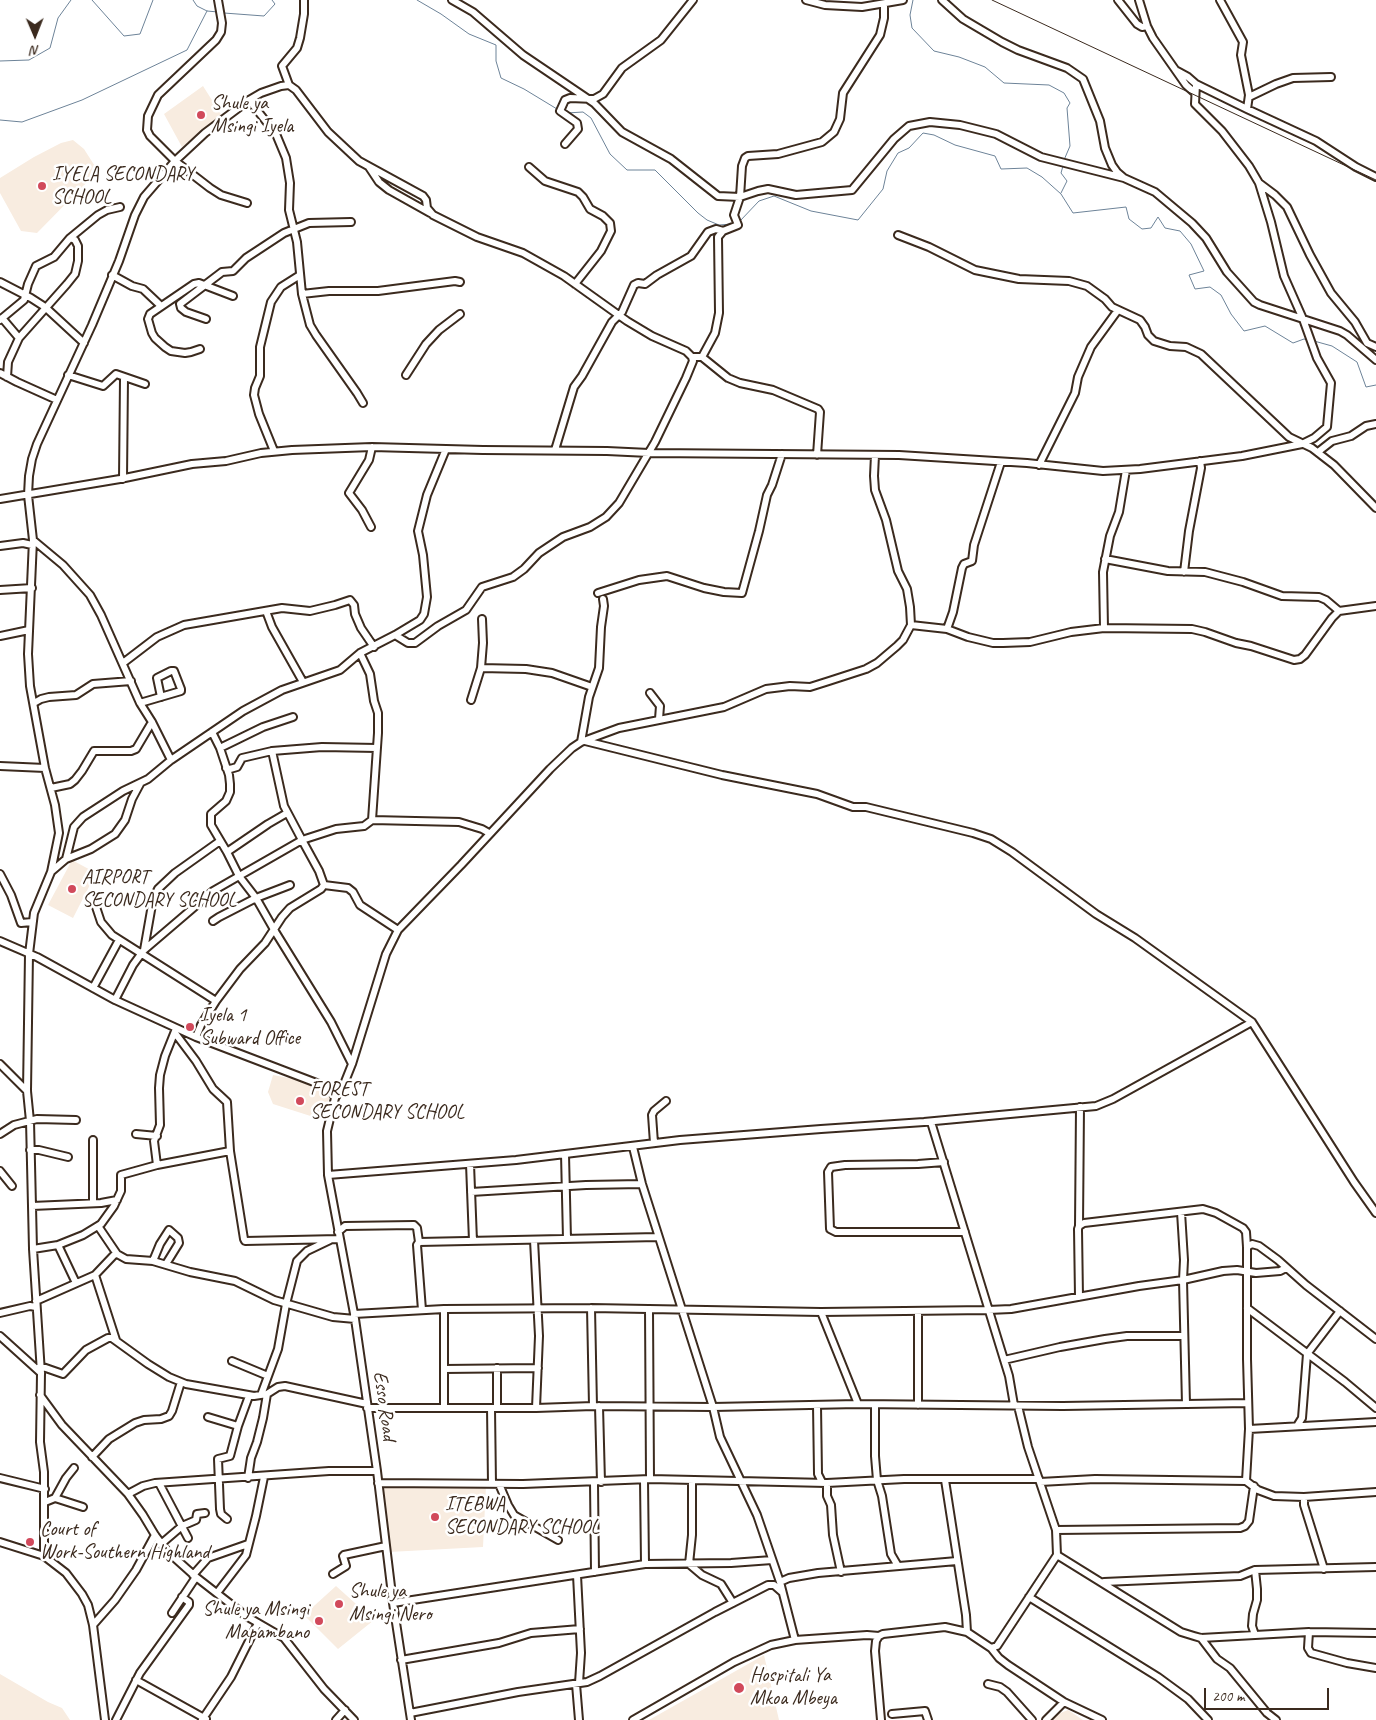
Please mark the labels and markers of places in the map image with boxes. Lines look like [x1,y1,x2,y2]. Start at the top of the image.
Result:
place label: Shule ya Msingi Iyela [211,92,293,139]
marker: Shule ya Msingi Iyela [195,109,207,121]
place label: IYELA SECONDARY SCHOOL [52,163,194,210]
marker: IYELA SECONDARY SCHOOL [36,180,48,192]
place label: AIRPORT SECONDARY SCHOOL [82,866,236,913]
marker: AIRPORT SECONDARY SCHOOL [66,883,78,895]
place label: Iyela 1 Subward Office [200,1004,300,1051]
marker: Iyela 1 Subward Office [184,1021,196,1033]
place label: FOREST SECONDARY SCHOOL [310,1078,464,1125]
marker: FOREST SECONDARY SCHOOL [294,1095,306,1107]
place label: ITEBWA SECONDARY SCHOOL [445,1493,599,1540]
marker: ITEBWA SECONDARY SCHOOL [429,1511,441,1523]
place label: Court of Work-Southern Highland [40,1518,209,1565]
marker: Court of Work-Southern Highland [24,1536,36,1548]
place label: Shule ya Msingi Nero [349,1580,432,1627]
place label: Shule ya Msingi Mapambano [202,1598,309,1645]
marker: Shule ya Msingi Nero [333,1598,345,1610]
marker: Shule ya Msingi Mapambano [313,1615,325,1627]
place label: Hospitali Ya Mkoa Mbeya [750,1664,837,1711]
marker: Hospitali Ya Mkoa Mbeya [732,1681,746,1695]

